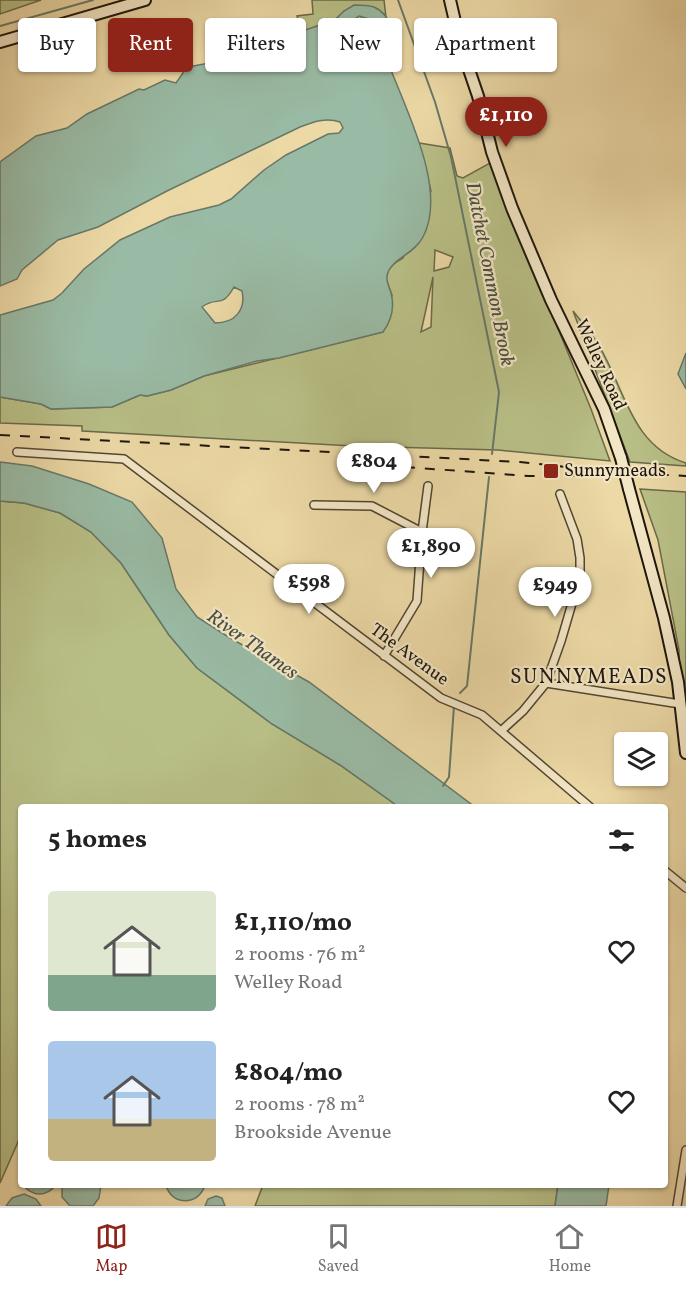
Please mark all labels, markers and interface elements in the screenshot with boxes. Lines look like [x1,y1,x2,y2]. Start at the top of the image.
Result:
chip: Buy [18,18,96,72]
chip: Rent [108,18,193,72]
chip: Filters [205,18,306,72]
chip: New [318,18,402,72]
chip: Apartment [414,18,557,72]
pin: £1,110 [457,97,555,148]
text: £1,110 [479,102,533,130]
water label: Datchet Common Brook [457,180,521,368]
street label: Welley Road [568,315,632,415]
pin: £804 [338,443,410,494]
text: £804 [351,448,397,476]
place label: Sunnymeads [564,459,666,484]
marker: Sunnymeads [542,462,560,480]
pin: £1,890 [382,528,480,579]
text: £1,890 [401,533,461,561]
pin: £598 [273,564,345,615]
pin: £949 [519,567,591,618]
text: £598 [288,569,330,597]
text: £949 [533,572,577,600]
water label: River Thames [201,603,304,687]
street label: The Avenue [364,618,454,692]
district label: SUNNYMEADS [510,663,668,692]
map controls [614,732,668,786]
button: layers [614,732,668,786]
text: 5 homes [48,822,147,858]
icon: filters [605,824,638,857]
text: £1,110/mo [234,905,352,941]
icon: home [96,915,168,987]
icon: heart [605,935,638,968]
text: 2 rooms · 76 m² [234,941,366,969]
text: Welley Road [234,969,343,997]
text: £804/mo [234,1055,343,1091]
icon: home [96,1065,168,1137]
icon: heart [605,1085,638,1118]
text: 2 rooms · 78 m² [234,1091,365,1119]
text: Brookside Avenue [234,1119,392,1147]
tab: Map [95,1220,128,1278]
tab: Saved [318,1220,359,1278]
tab: Home [549,1220,591,1278]

